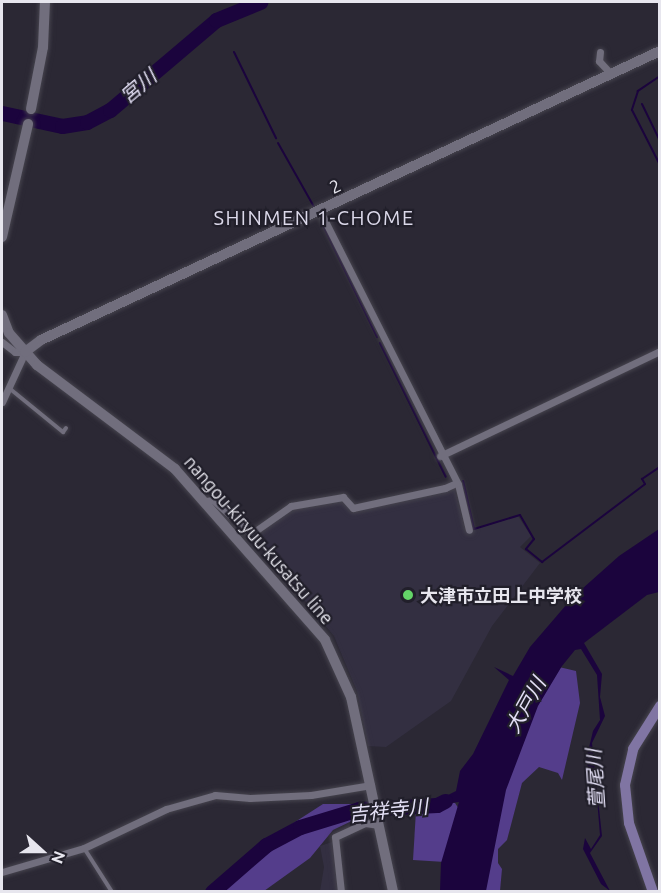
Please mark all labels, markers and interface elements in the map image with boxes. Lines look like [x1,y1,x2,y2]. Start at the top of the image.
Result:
water label: 宮川 [115,64,161,108]
street label: 2 [326,174,344,198]
district label: SHINMEN 1-CHOME [213,205,415,229]
street label: nangou-kiryuu-kusatsu line [180,451,338,629]
place label: 大津市立田上中学校 [420,584,582,606]
marker: 大津市立田上中学校 [401,588,415,602]
water label: 大戸川 [500,673,550,737]
water label: 萱尾川 [581,748,609,810]
water label: 吉祥寺川 [347,794,429,826]
north arrow [12,821,72,881]
text: N [48,849,69,866]

